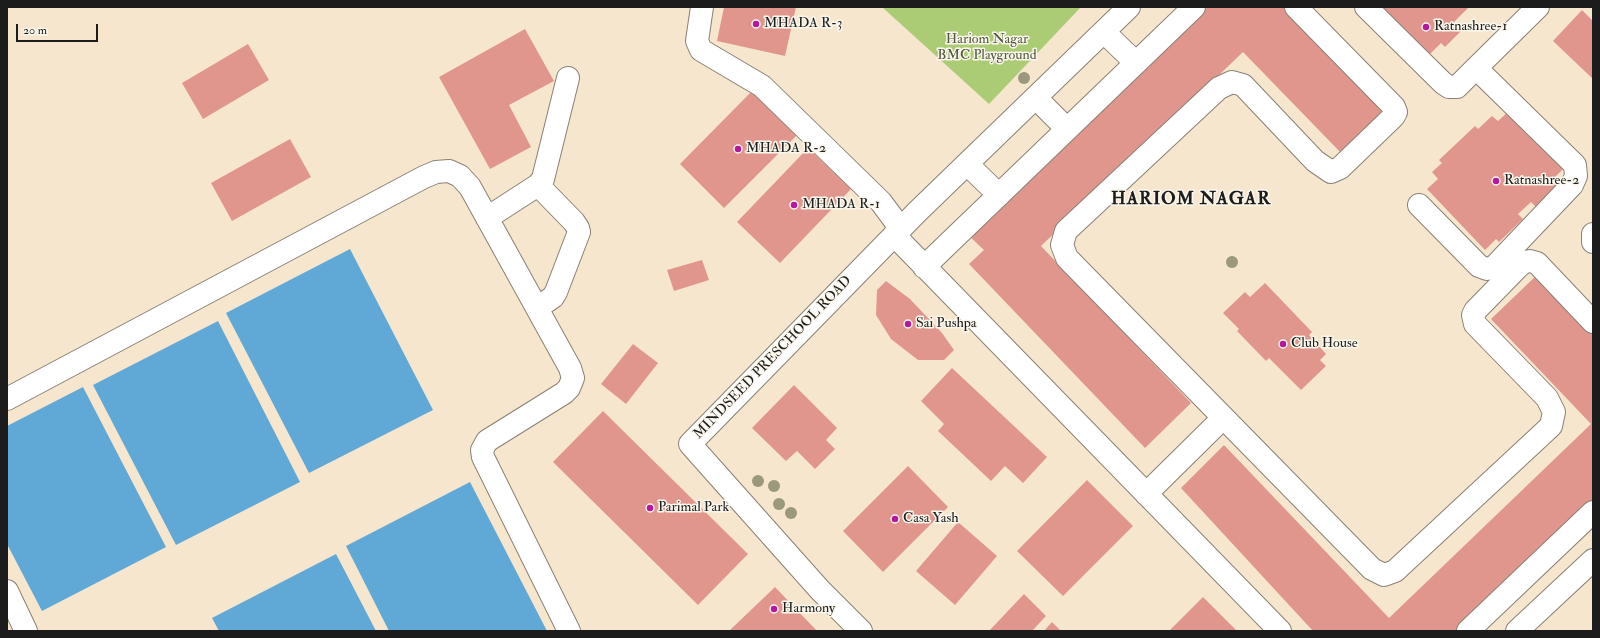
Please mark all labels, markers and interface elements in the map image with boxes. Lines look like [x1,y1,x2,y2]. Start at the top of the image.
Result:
scale bar [18,16,100,42]
place label: MHADA R-3 [764,16,842,32]
marker: MHADA R-3 [751,19,761,29]
place label: Ratnashree-1 [1434,19,1507,35]
marker: Ratnashree-1 [1421,22,1431,32]
text: 20 m [23,23,47,38]
park label: Hariom Nagar BMC Playground [937,32,1037,64]
place label: MHADA R-2 [746,141,826,157]
marker: MHADA R-2 [733,144,743,154]
place label: Ratnashree-2 [1504,173,1579,189]
marker: Ratnashree-2 [1491,176,1501,186]
district label: HARIOM NAGAR [1111,189,1271,211]
place label: MHADA R-1 [802,197,880,213]
marker: MHADA R-1 [789,200,799,210]
street label: MINDSEED PRESCHOOL ROAD [690,273,856,443]
place label: Sai Pushpa [916,316,977,332]
marker: Sai Pushpa [903,319,913,329]
place label: Club House [1291,336,1358,352]
marker: Club House [1278,339,1288,349]
place label: Parimal Park [658,500,729,516]
marker: Parimal Park [645,503,655,513]
place label: Casa Yash [903,511,959,527]
marker: Casa Yash [890,514,900,524]
place label: Harmony [782,601,835,617]
marker: Harmony [769,604,779,614]

